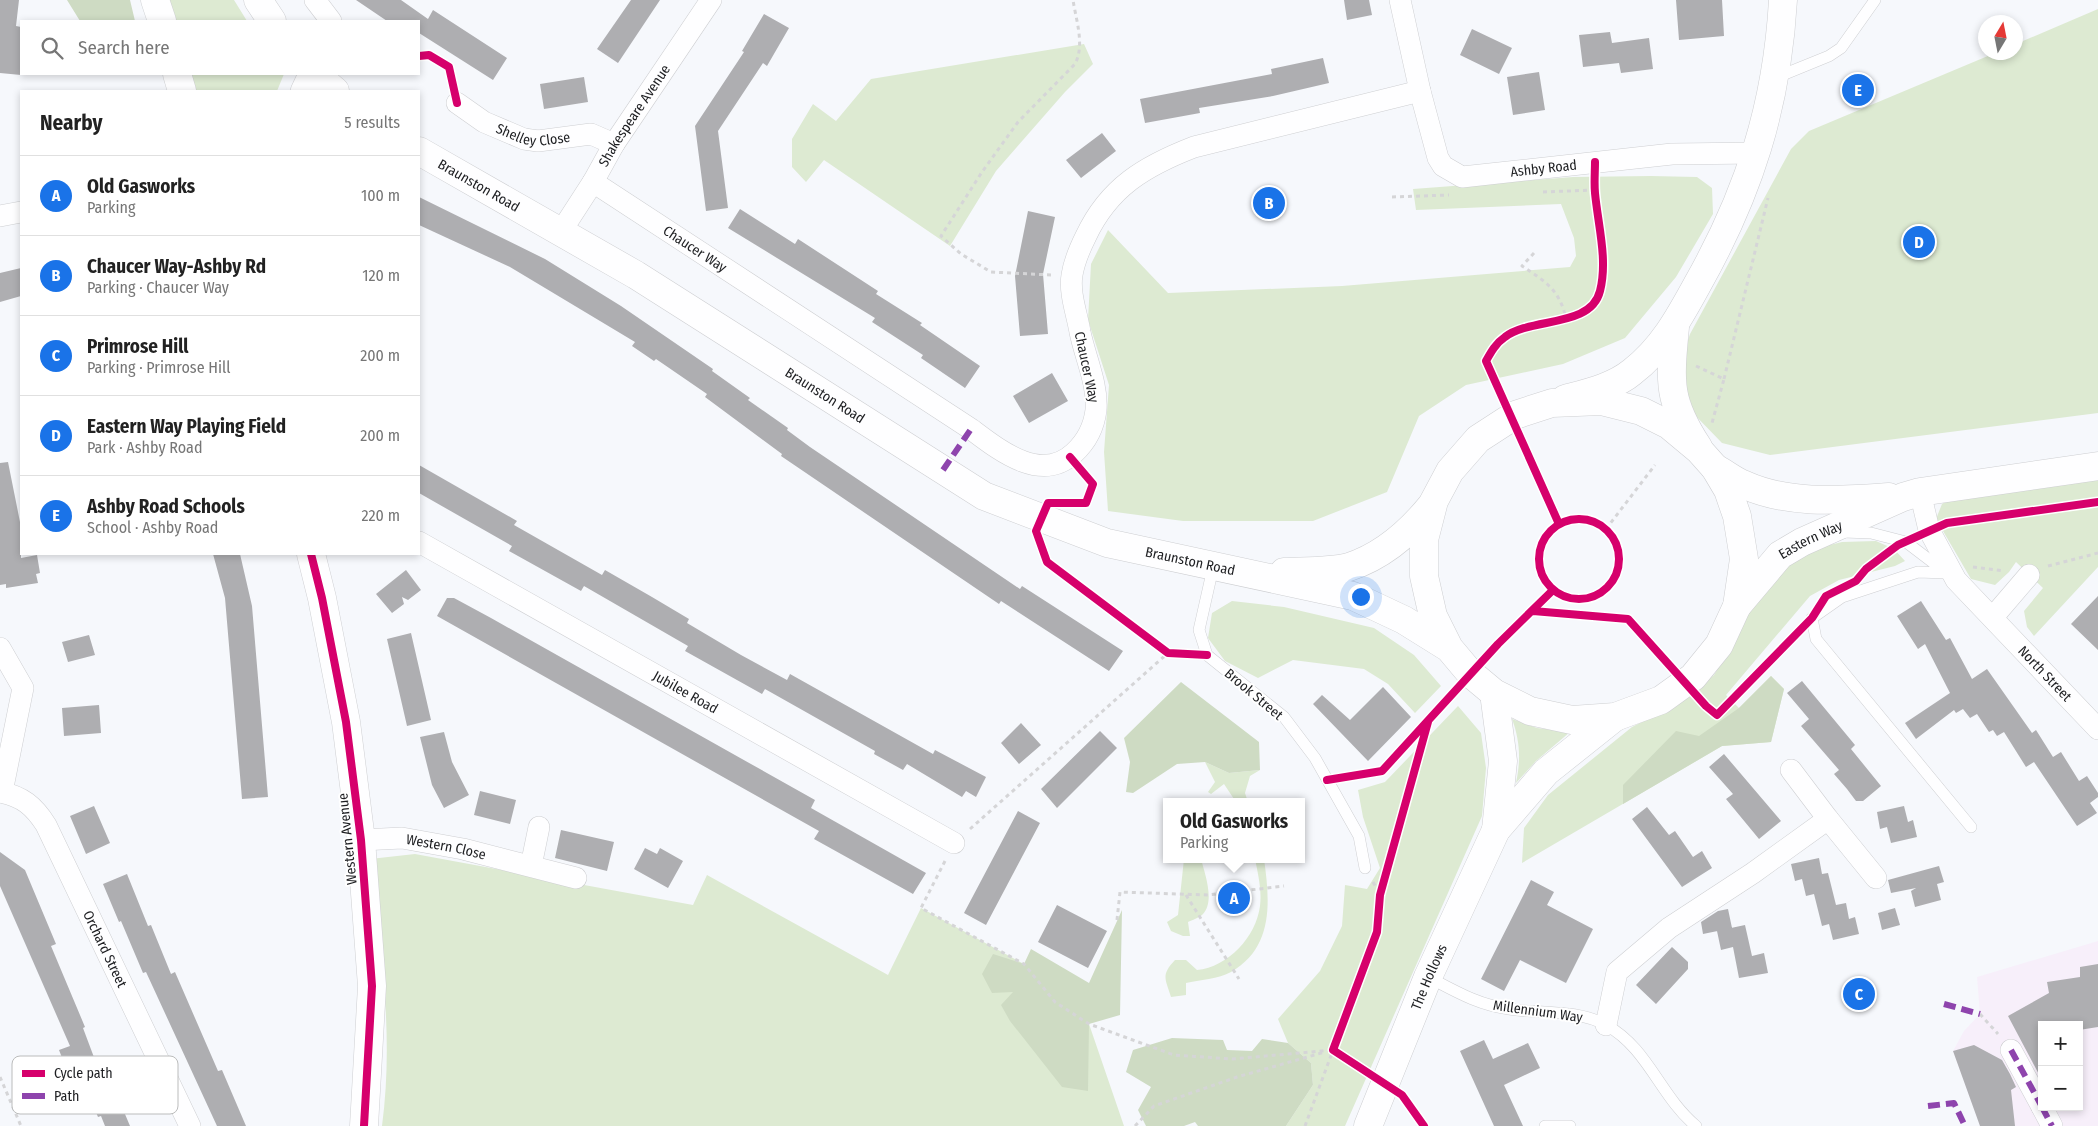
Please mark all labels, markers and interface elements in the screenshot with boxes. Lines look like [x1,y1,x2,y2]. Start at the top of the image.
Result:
north arrow [1978,15,2023,60]
search box [20,20,420,75]
icon: search [38,34,66,62]
text: Search here [78,36,170,59]
street label: Shakespeare Avenue [595,61,674,170]
pin: E [1842,71,1874,109]
text: Nearby [40,110,102,136]
text: 5 results [344,113,400,132]
street label: Shelley Close [493,120,571,150]
street label: Braunston Road [435,156,522,216]
street label: Ashby Road [1510,156,1578,181]
text: Old Gasworks [87,175,195,198]
pin: B [1253,184,1285,222]
text: A [52,186,60,205]
text: 100 m [361,186,400,205]
text: Parking [87,198,135,217]
street label: Chaucer Way [660,222,730,276]
pin: D [1903,223,1935,261]
text: Chaucer Way-Ashby Rd [87,255,266,278]
text: B [52,266,60,285]
text: 120 m [362,266,400,285]
text: Parking · Chaucer Way [87,278,229,297]
street label: Chaucer Way [1071,330,1102,405]
text: Primrose Hill [87,335,189,358]
text: C [52,346,60,365]
text: 200 m [360,346,400,365]
text: Parking · Primrose Hill [87,358,231,377]
street label: Braunston Road [782,364,868,427]
text: Eastern Way Playing Field [87,415,286,438]
text: D [51,426,61,445]
text: 200 m [360,426,400,445]
text: Park · Ashby Road [87,438,203,457]
text: Ashby Road Schools [87,495,245,518]
text: E [52,506,60,525]
text: 220 m [361,506,400,525]
street label: Eastern Way [1776,517,1846,563]
text: School · Ashby Road [87,518,218,537]
street label: Braunston Road [1144,544,1237,579]
your location [1348,584,1374,610]
street label: North Street [2014,642,2075,706]
street label: Brook Street [1221,665,1287,724]
street label: Jubilee Road [650,667,721,718]
street label: Western Avenue [334,792,361,886]
popup [1163,798,1305,863]
text: Old Gasworks [1180,810,1288,833]
street label: Western Close [405,831,488,864]
text: Parking [1180,833,1228,852]
pin: A [1218,879,1250,917]
street label: Orchard Street [79,908,131,991]
street label: The Hollows [1408,942,1451,1012]
pin: C [1843,975,1875,1013]
street label: Millennium Way [1492,997,1585,1026]
map controls [2038,1021,2083,1111]
button: + [2038,1021,2083,1066]
legend [12,1056,178,1114]
text: Cycle path [54,1065,113,1082]
button: − [2038,1066,2083,1111]
text: Path [54,1088,79,1105]

